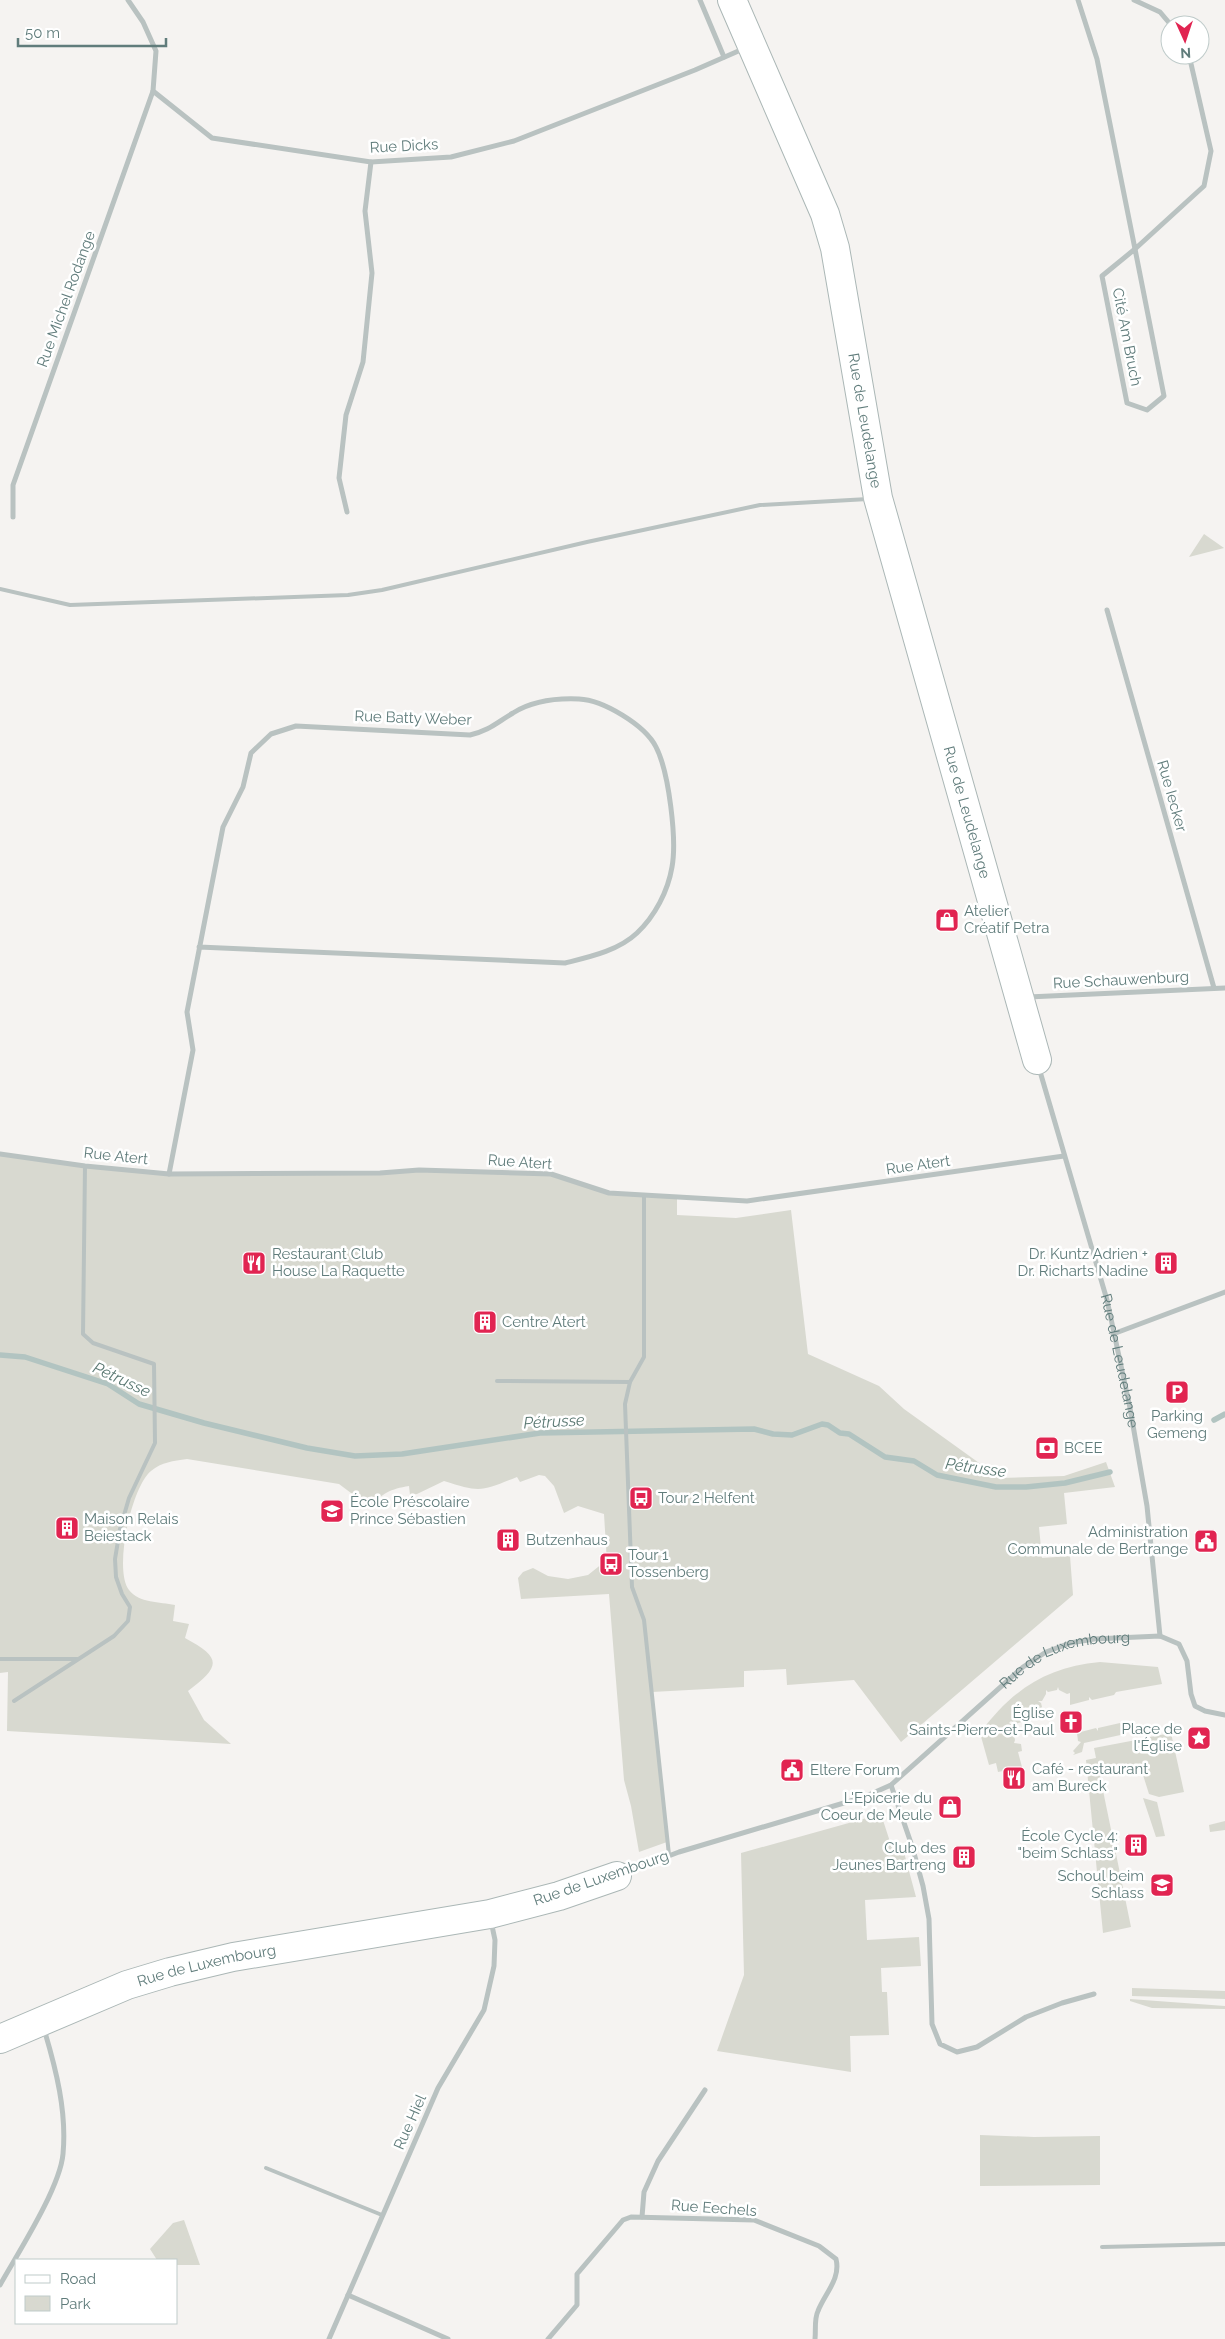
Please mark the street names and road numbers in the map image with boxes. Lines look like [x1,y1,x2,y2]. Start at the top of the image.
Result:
street label: Rue Dicks [369,135,439,157]
street label: Rue Michel Rodange [33,228,99,370]
street label: Cité Am Bruch [1109,286,1145,388]
street label: Rue de Leudelange [844,352,885,490]
street label: Rue Batty Weber [354,707,473,729]
street label: Rue de Leudelange [940,744,994,881]
street label: Rue Iecker [1153,758,1191,834]
street label: Rue Schauwenburg [1052,967,1190,993]
street label: Rue Atert [83,1144,149,1168]
street label: Rue Atert [487,1151,553,1173]
street label: Rue Atert [885,1152,951,1178]
street label: Rue de Leudelange [1097,1292,1142,1430]
street label: Rue de Luxembourg [996,1628,1131,1693]
street label: Rue de Luxembourg [531,1846,671,1910]
street label: Rue de Luxembourg [135,1941,277,1990]
street label: Rue Hiel [390,2091,430,2152]
street label: Rue Eechels [670,2196,758,2220]

